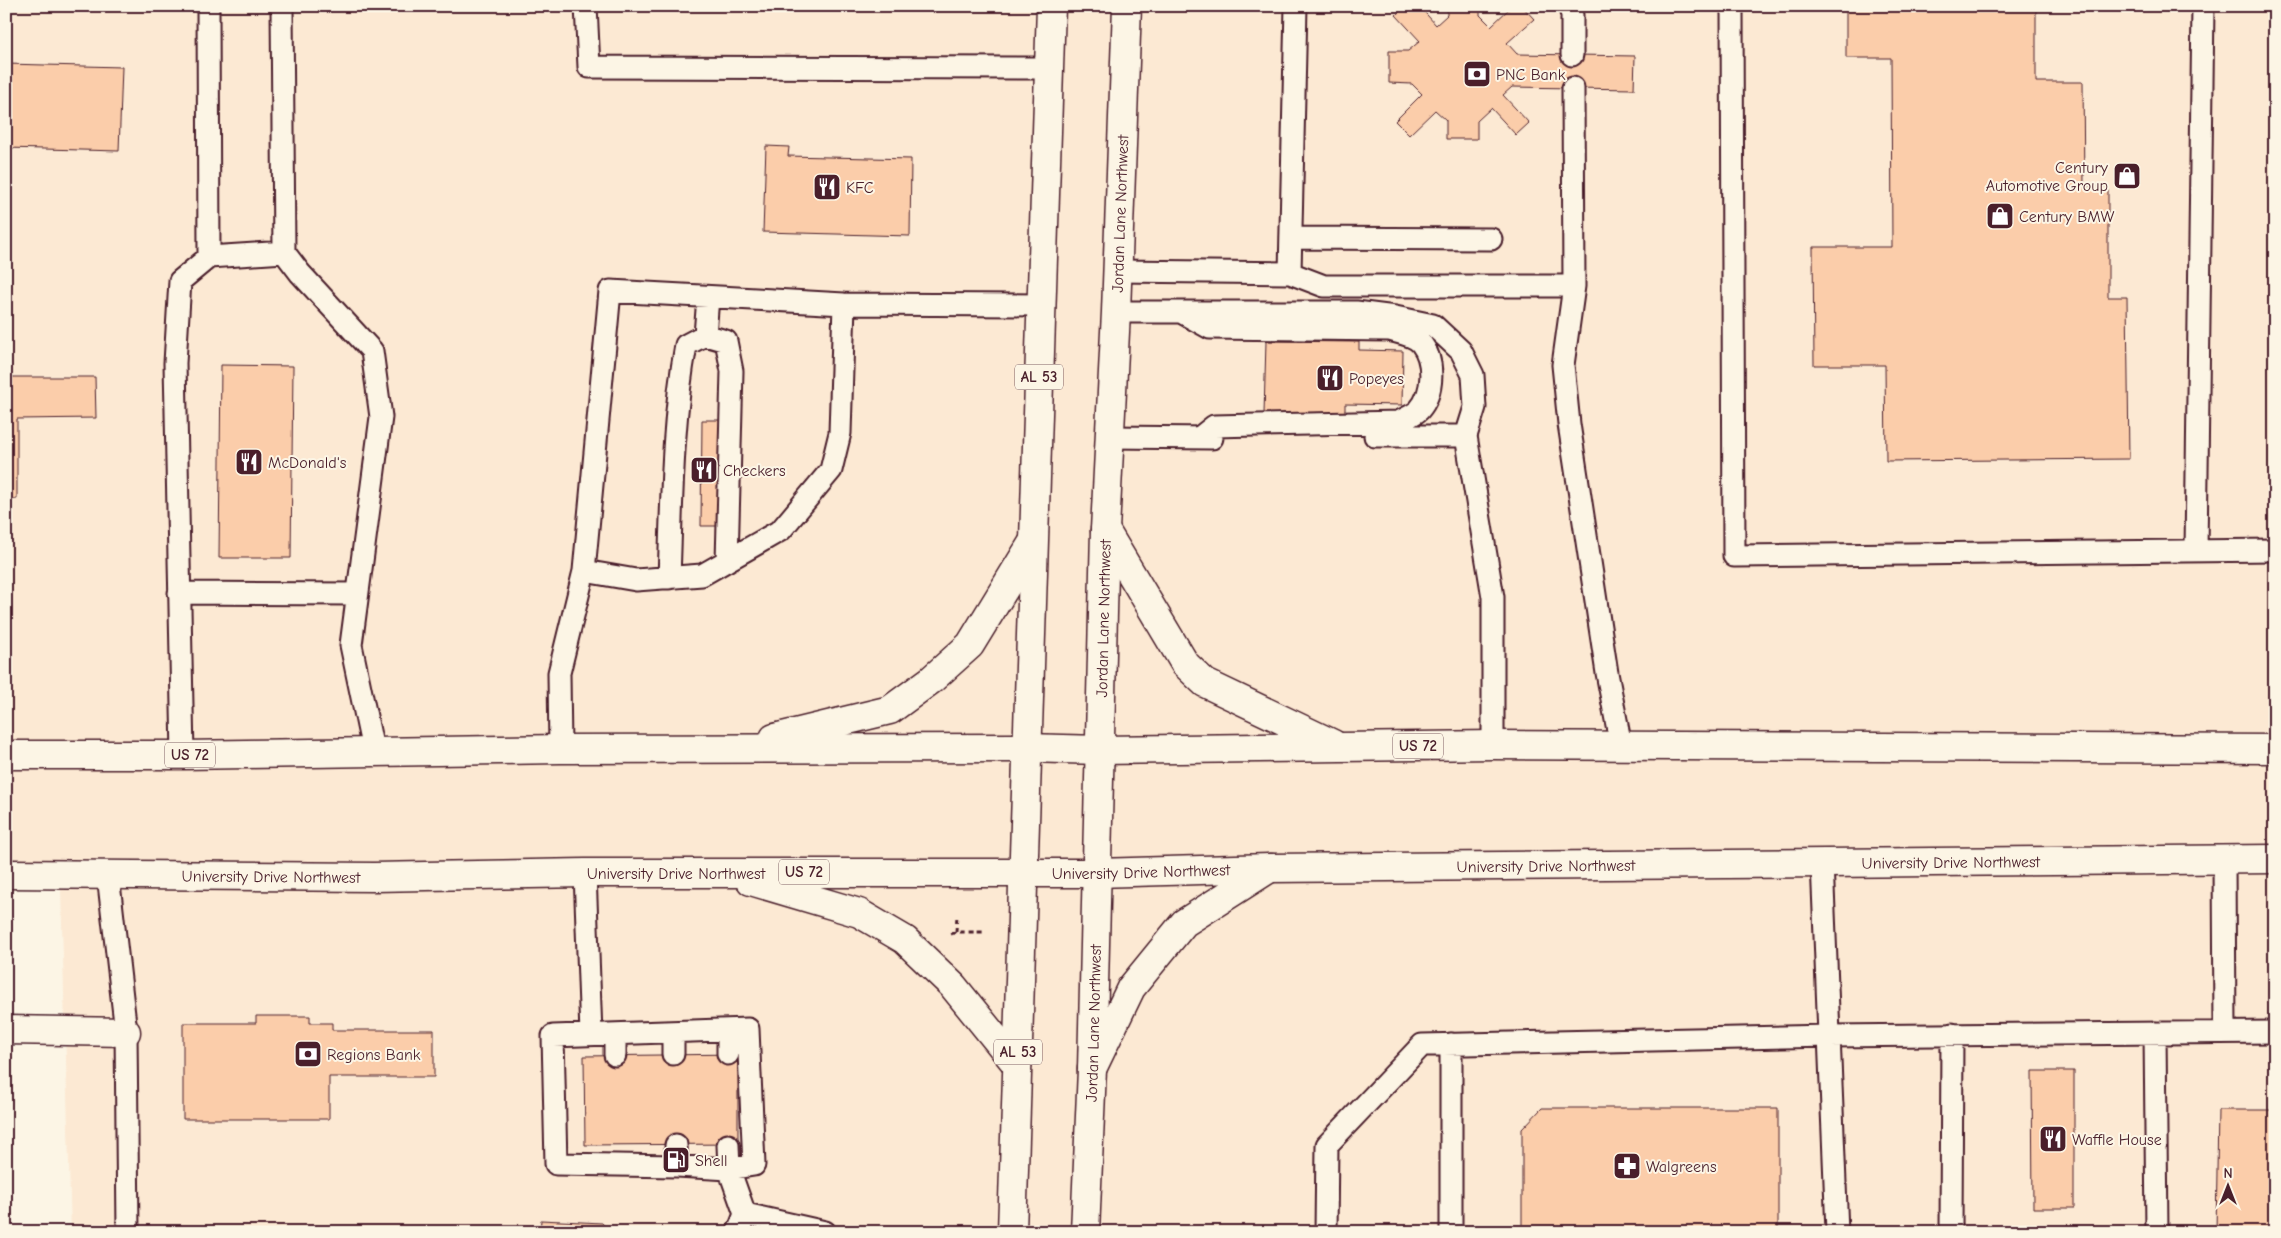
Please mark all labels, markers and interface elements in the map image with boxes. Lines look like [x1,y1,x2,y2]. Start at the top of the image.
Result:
bank icon: PNC Bank [1462,59,1492,89]
place label: PNC Bank [1496,66,1566,84]
street label: Jordan Lane Northwest [1109,134,1132,293]
place label: Century Automotive Group [1986,159,2109,195]
shop icon: Century Automotive Group [2112,161,2142,191]
restaurant icon: KFC [812,172,842,202]
place label: KFC [846,179,874,197]
shop icon: Century BMW [1985,201,2015,231]
place label: Century BMW [2019,208,2115,226]
restaurant icon: Popeyes [1315,363,1345,393]
road number: AL 53 [1015,364,1063,390]
place label: Popeyes [1349,370,1404,388]
restaurant icon: McDonald's [234,447,264,477]
place label: McDonald's [268,454,347,472]
restaurant icon: Checkers [689,455,719,485]
place label: Checkers [723,462,786,480]
street label: Jordan Lane Northwest [1093,539,1115,697]
road number: US 72 [1393,734,1443,758]
road number: US 72 [165,742,215,768]
street label: University Drive Northwest [1861,853,2041,873]
street label: University Drive Northwest [1456,857,1636,876]
road number: US 72 [779,860,829,884]
street label: University Drive Northwest [1052,861,1231,883]
street label: University Drive Northwest [587,865,766,883]
street label: University Drive Northwest [182,867,361,887]
street label: Jordan Lane Northwest [1083,944,1105,1103]
bank icon: Regions Bank [293,1039,323,1069]
road number: AL 53 [994,1040,1042,1064]
place label: Regions Bank [327,1046,421,1064]
restaurant icon: Waffle House [2038,1124,2068,1154]
place label: Waffle House [2072,1131,2162,1149]
fuel station icon: Shell [661,1145,691,1175]
pharmacy icon: Walgreens [1612,1151,1642,1181]
place label: Shell [695,1152,727,1170]
place label: Walgreens [1646,1158,1717,1176]
north arrow [2204,1160,2254,1210]
text: N [2223,1165,2233,1182]

